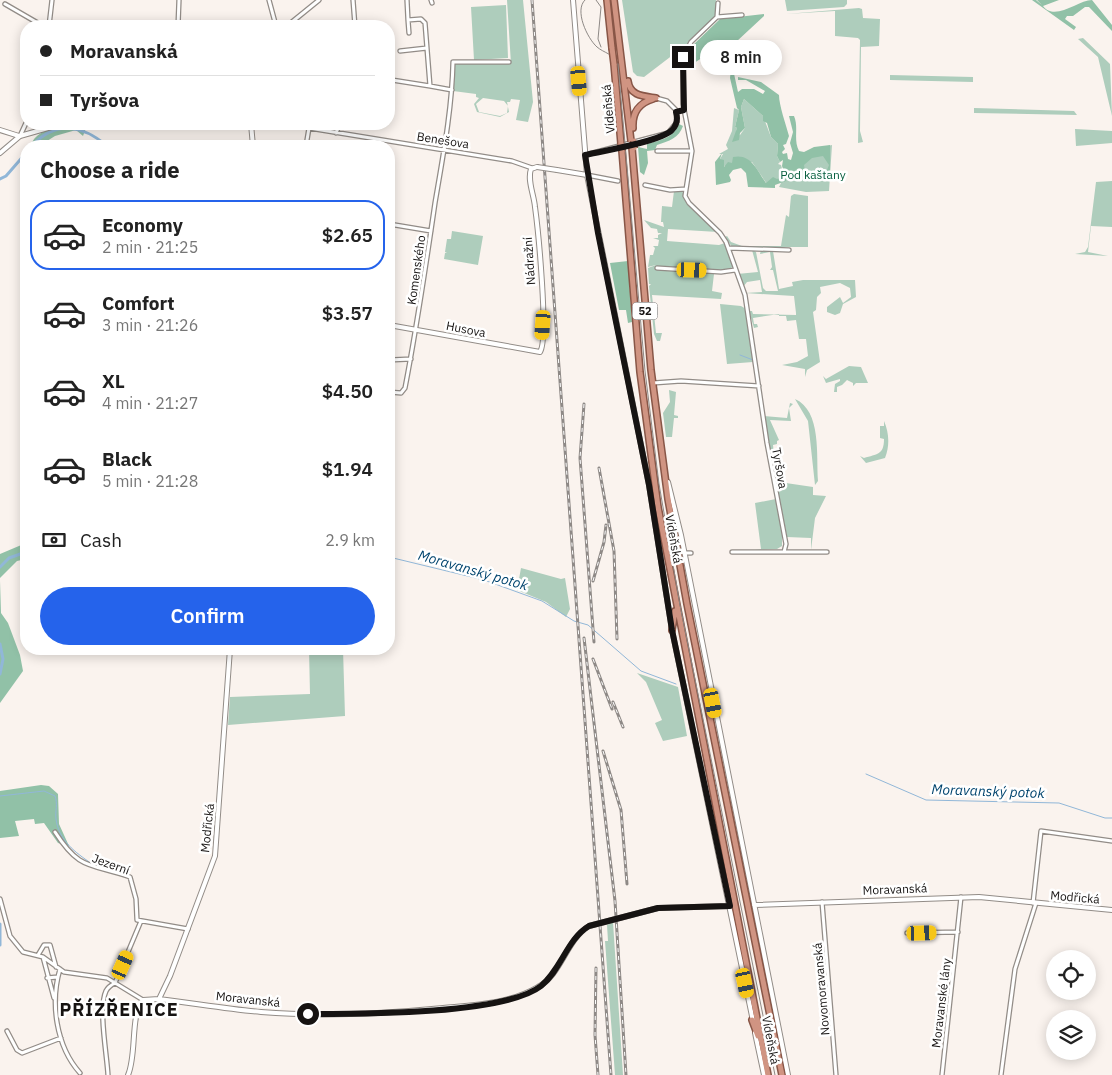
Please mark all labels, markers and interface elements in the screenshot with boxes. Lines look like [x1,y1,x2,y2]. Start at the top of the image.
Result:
text: Moravanská [70,39,178,63]
callout: 8 min [700,40,783,74]
route end [672,46,694,68]
text: 8 min [720,47,762,67]
car [570,65,587,97]
street label: Vídeňská [598,83,618,134]
text: Tyršova [70,88,139,112]
street label: Benešova [416,128,471,152]
text: Choose a ride [40,155,180,184]
park label: Pod kaštany [780,167,846,182]
icon: car [42,213,87,258]
text: Economy [102,213,183,237]
text: $2.65 [322,223,373,247]
street label: Komenského [404,234,428,306]
text: 2 min · 21:25 [102,237,198,257]
street label: Nádražní [520,237,538,285]
car [676,262,707,278]
icon: car [42,291,87,336]
text: Comfort [102,291,175,315]
text: $3.57 [322,301,373,325]
road number: 52 [632,302,658,320]
car [534,310,551,340]
text: 3 min · 21:26 [102,315,198,335]
street label: Husova [445,318,488,340]
icon: car [42,369,87,414]
text: XL [102,369,125,393]
text: $4.50 [322,379,373,403]
text: 4 min · 21:27 [102,393,198,413]
street label: Tyršova [769,446,791,490]
icon: car [42,447,87,492]
text: Black [102,447,152,471]
text: $1.94 [322,457,373,481]
text: 5 min · 21:28 [102,471,198,491]
street label: Vídeňská [662,513,686,565]
icon: cash [40,526,68,554]
text: Cash [80,528,122,552]
text: 2.9 km [325,530,375,550]
water label: Moravanský potok [416,546,531,594]
button: Confirm [40,587,375,645]
car [702,687,723,719]
water label: Moravanský potok [931,780,1046,802]
street label: Modřická [197,802,217,853]
street label: Jezerní [90,850,132,878]
street label: Moravanská [862,880,928,898]
street label: Modřická [1050,887,1101,907]
car [906,925,937,941]
street label: Novomoravanská [809,941,833,1036]
car [110,948,135,982]
map controls [1046,950,1096,1060]
button: locate [1046,950,1096,1000]
street label: Moravanské lány [928,957,954,1049]
car [734,967,755,999]
street label: Moravanská [215,988,282,1010]
district label: PŘÍZŘENICE [59,997,179,1021]
route start [297,1003,319,1025]
button: layers [1046,1010,1096,1060]
street label: Vídeňská [759,1014,783,1066]

